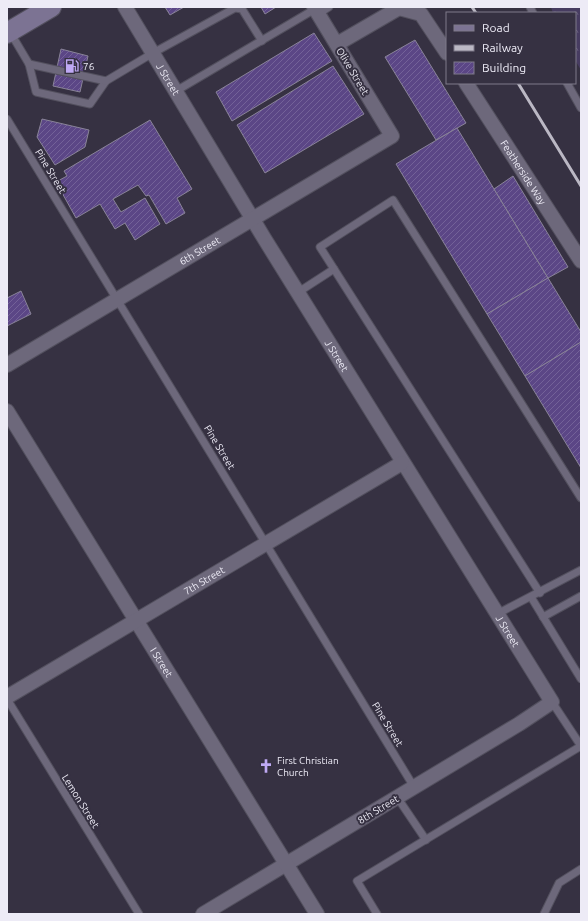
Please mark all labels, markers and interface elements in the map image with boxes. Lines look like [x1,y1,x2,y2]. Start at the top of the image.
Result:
legend [446,12,576,84]
text: Road [482,21,510,34]
text: Railway [482,41,523,54]
street label: Olive Street [334,46,371,97]
fuel station icon: 76 [64,58,80,74]
place label: 76 [83,61,95,72]
street label: J Street [154,61,182,97]
text: Building [482,61,526,74]
street label: Featherside Way [498,138,548,207]
street label: Pine Street [33,147,68,196]
street label: 6th Street [177,235,222,267]
street label: J Street [323,338,351,374]
street label: Pine Street [202,423,237,472]
street label: 7th Street [182,564,227,597]
street label: J Street [493,613,521,649]
street label: I Street [148,646,175,679]
street label: Pine Street [370,700,405,749]
place label: First Christian Church [277,755,339,778]
church icon: First Christian Church [258,758,274,774]
street label: Lemon Street [60,772,101,830]
street label: 8th Street [356,793,401,826]

